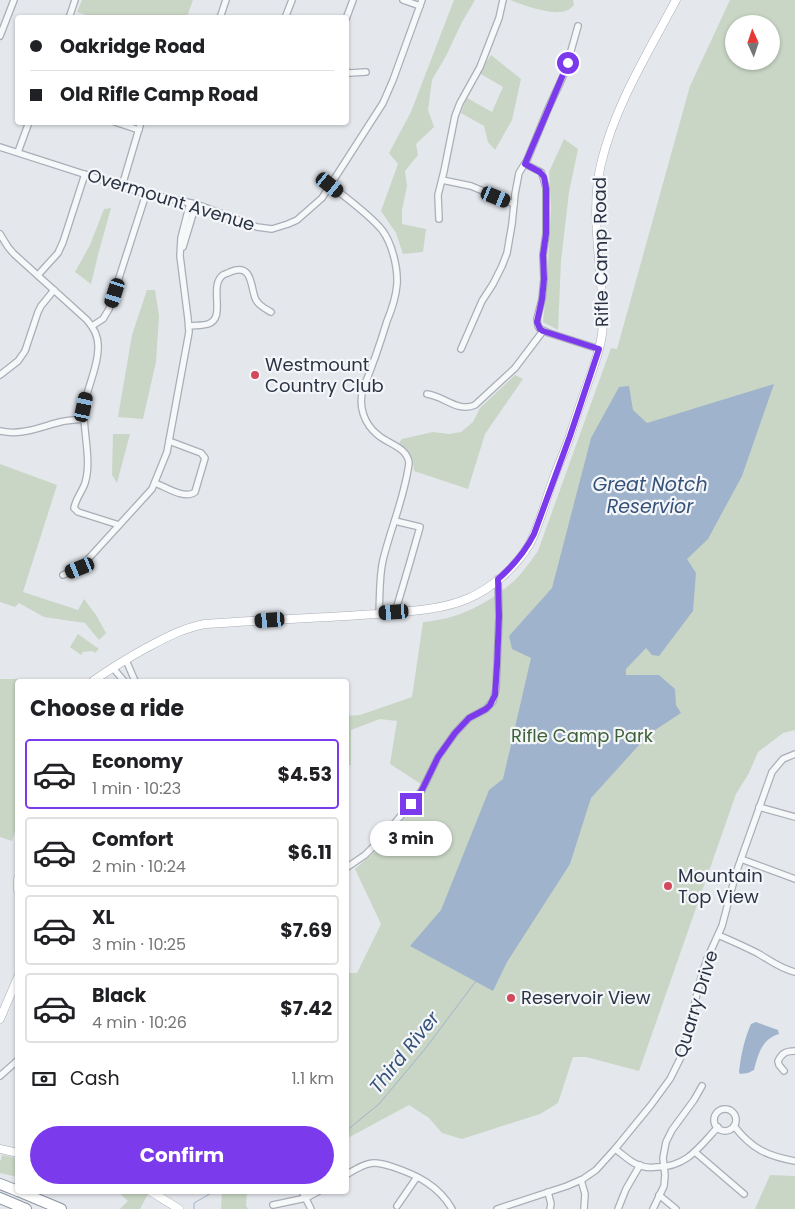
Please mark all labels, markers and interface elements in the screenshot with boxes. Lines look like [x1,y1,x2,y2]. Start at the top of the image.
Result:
north arrow [725,15,780,70]
map controls [725,15,780,70]
text: Oakridge Road [60,33,205,60]
route start [557,52,579,74]
text: Old Rifle Camp Road [60,81,258,108]
street label: Overmount Avenue [84,162,258,237]
car [313,170,346,200]
street label: Rifle Camp Road [587,177,614,327]
car [479,184,512,210]
car [103,276,126,310]
place label: Westmount Country Club [265,352,384,398]
marker: Westmount Country Club [249,369,261,381]
car [73,391,94,423]
water label: Great Notch Reservior [592,471,708,520]
car [63,555,96,581]
car [378,603,409,621]
car [254,611,285,629]
text: Choose a ride [30,693,184,724]
park label: Rifle Camp Park [511,723,654,748]
text: Economy [92,748,183,775]
icon: car [32,752,77,797]
text: $4.53 [277,761,332,788]
text: 1 min · 10:23 [92,777,181,800]
route end [400,793,422,815]
callout: 3 min [370,822,452,856]
text: Comfort [92,826,174,853]
text: 3 min [388,827,434,850]
icon: car [32,830,77,875]
text: $6.11 [288,839,332,866]
text: 2 min · 10:24 [92,855,186,878]
place label: Mountain Top View [678,863,763,909]
marker: Mountain Top View [662,880,674,892]
text: XL [92,904,115,931]
icon: car [32,908,77,953]
text: $7.69 [280,917,332,944]
text: 3 min · 10:25 [92,933,186,956]
street label: Quarry Drive [667,947,724,1061]
text: Black [92,982,146,1009]
place label: Reservoir View [521,985,651,1010]
icon: car [32,986,77,1031]
marker: Reservoir View [505,992,517,1004]
text: $7.42 [280,995,332,1022]
water label: Third River [363,1005,446,1099]
text: 4 min · 10:26 [92,1011,187,1034]
icon: cash [30,1065,58,1093]
text: Cash [70,1065,120,1092]
text: 1.1 km [291,1067,334,1090]
button: Confirm [30,1126,334,1184]

